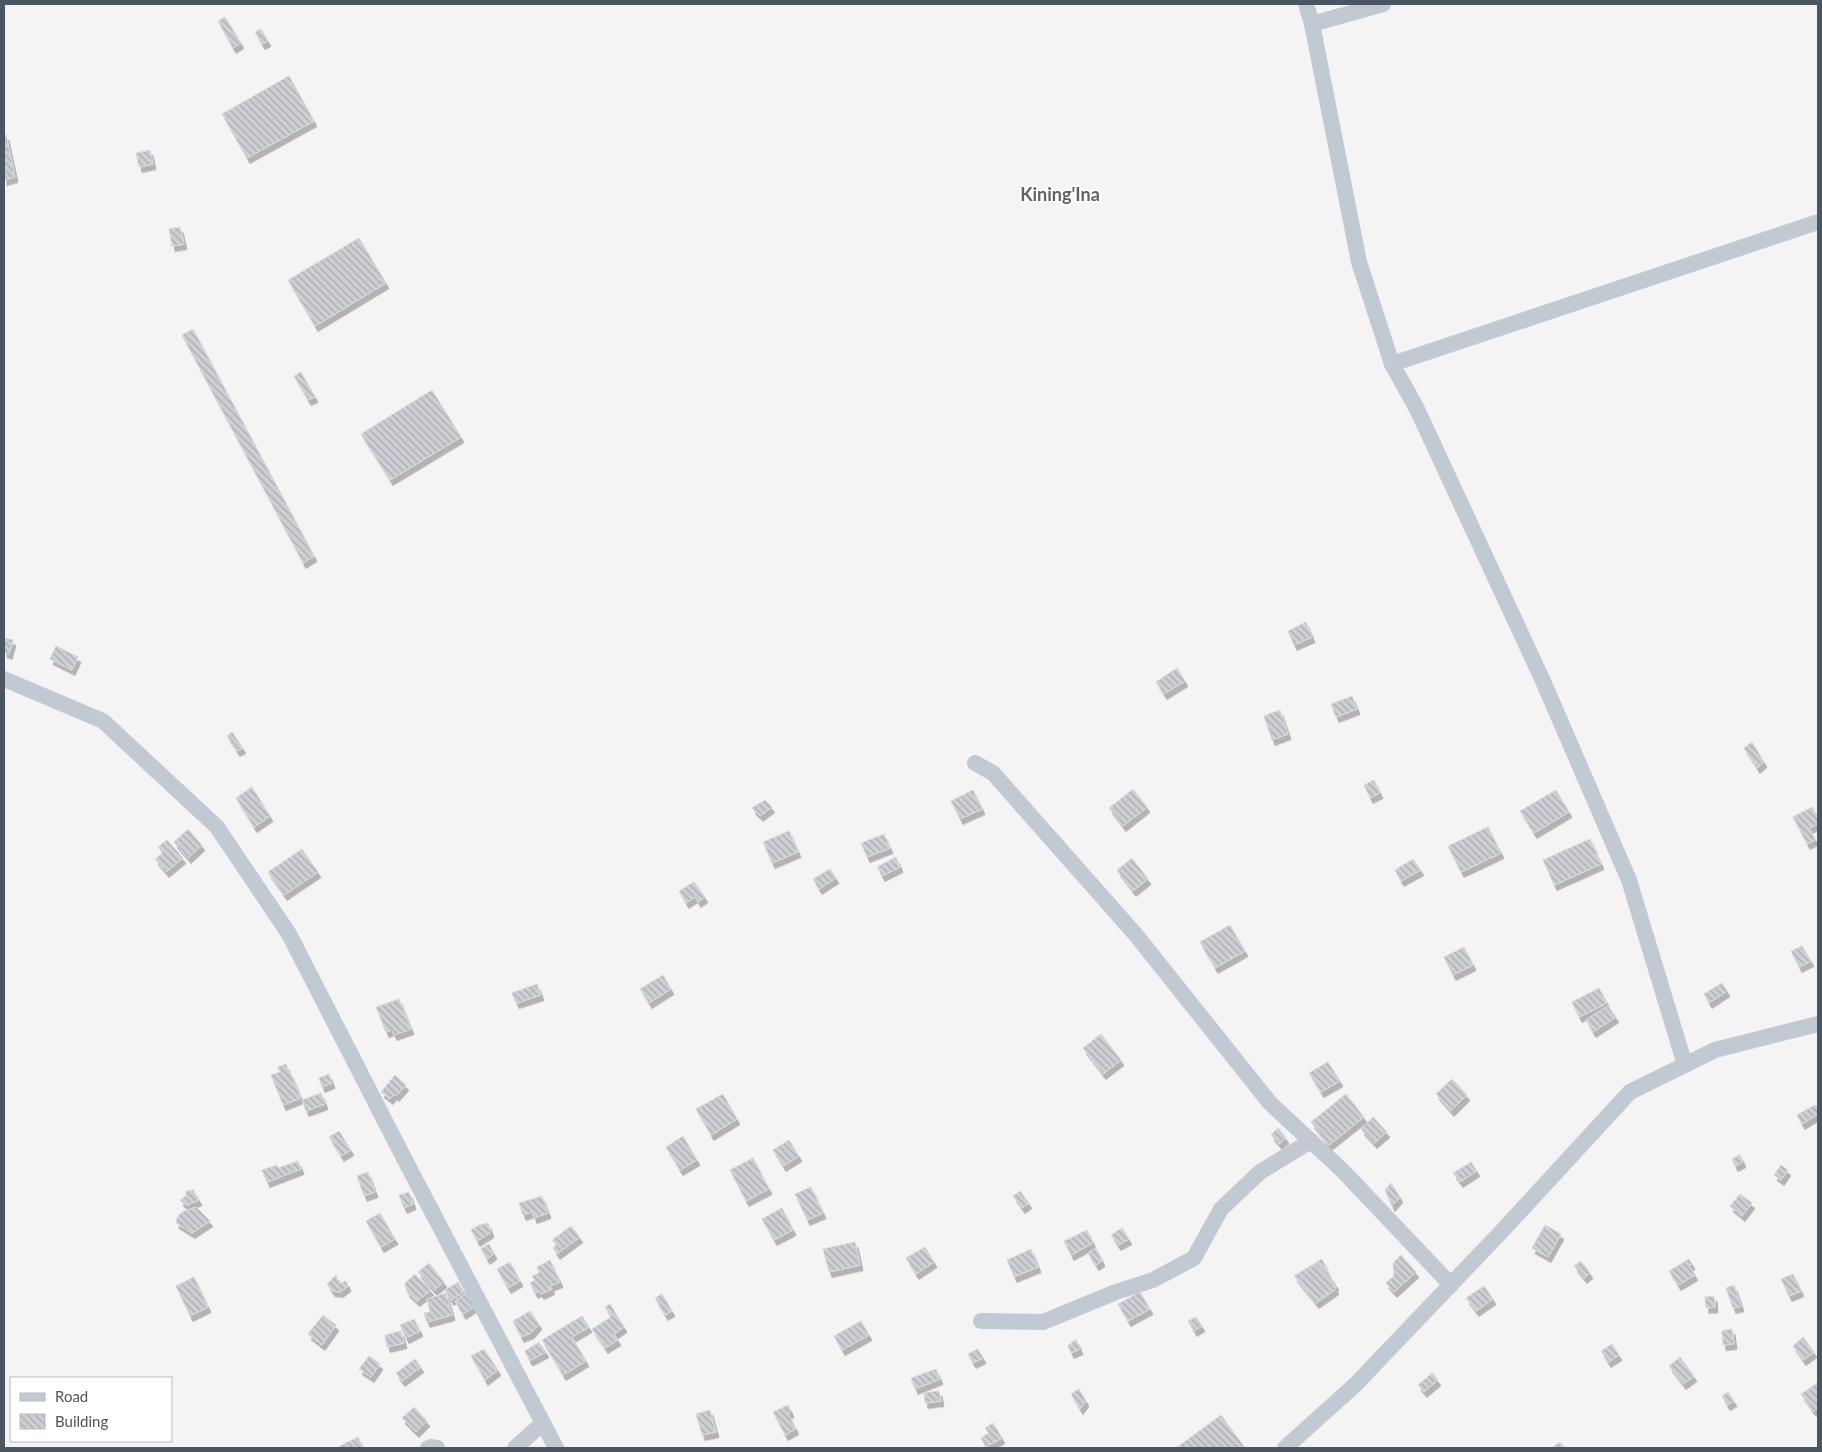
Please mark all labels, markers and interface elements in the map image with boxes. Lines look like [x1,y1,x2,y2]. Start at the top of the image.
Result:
district label: Kining'Ina [1020,183,1100,205]
legend [10,1377,172,1442]
text: Road [55,1387,88,1405]
text: Building [55,1412,108,1430]

